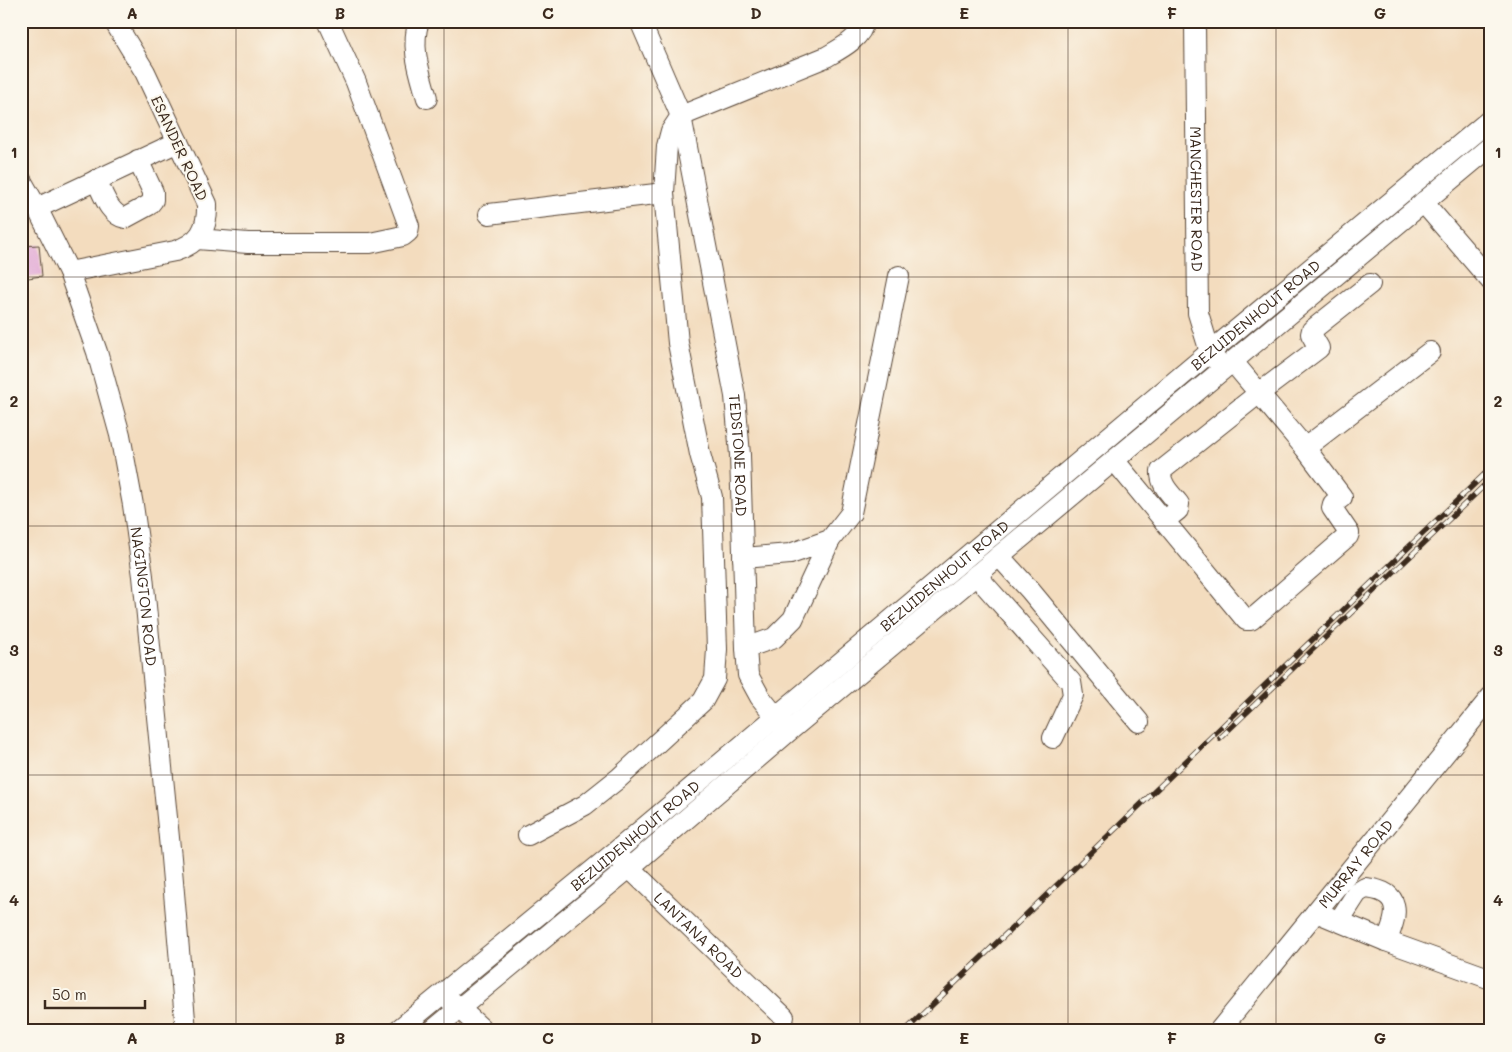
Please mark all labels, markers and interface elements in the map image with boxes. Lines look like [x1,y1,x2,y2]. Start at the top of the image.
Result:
text: A [126,2,138,23]
text: B [335,2,345,23]
text: C [542,2,554,23]
text: D [750,2,762,23]
text: E [959,2,969,23]
text: F [1167,2,1177,23]
text: G [1374,2,1386,23]
street label: ESANDER ROAD [147,92,213,204]
street label: MANCHESTER ROAD [1186,126,1208,272]
text: 1 [10,141,18,162]
text: 1 [1494,141,1502,162]
street label: BEZUIDENHOUT ROAD [1186,255,1324,374]
text: 2 [10,390,19,411]
text: 2 [1494,390,1503,411]
street label: TEDSTONE ROAD [725,393,752,517]
street label: BEZUIDENHOUT ROAD [875,515,1013,635]
street label: NAGINGTON ROAD [126,526,162,667]
text: 3 [9,639,19,660]
text: 3 [1493,639,1503,660]
street label: BEZUIDENHOUT ROAD [566,775,704,895]
street label: MURRAY ROAD [1313,815,1397,912]
street label: LANTANA ROAD [650,887,748,983]
text: 4 [9,889,19,910]
text: 4 [1493,889,1503,910]
scale bar [45,977,145,1009]
text: 50 m [52,984,87,1004]
text: A [126,1027,138,1048]
text: B [335,1027,345,1048]
text: C [542,1027,554,1048]
text: D [750,1027,762,1048]
text: E [959,1027,969,1048]
text: F [1167,1027,1177,1048]
text: G [1374,1027,1386,1048]

